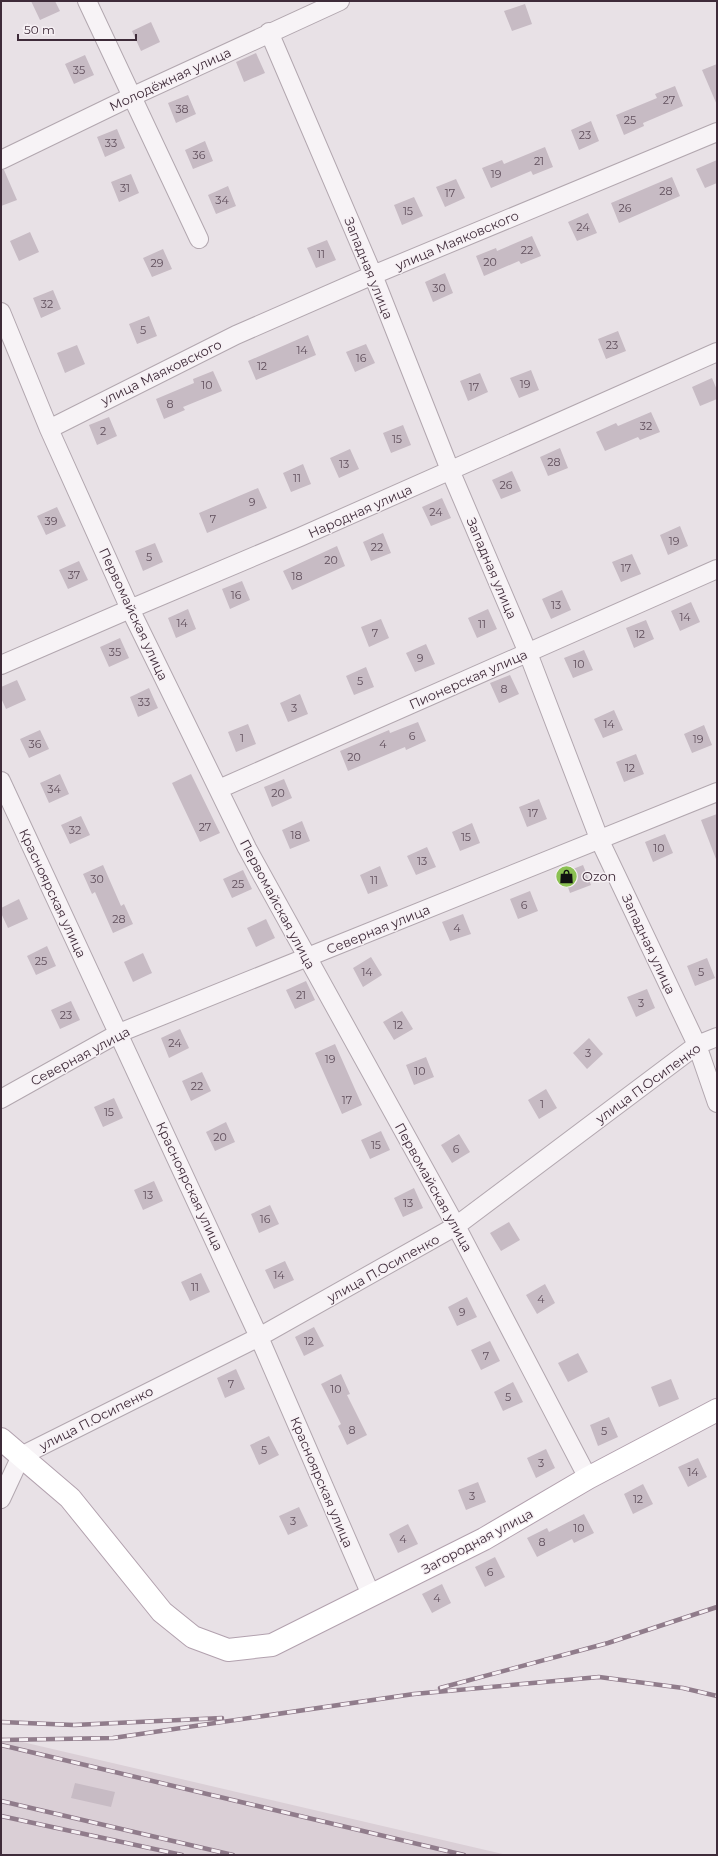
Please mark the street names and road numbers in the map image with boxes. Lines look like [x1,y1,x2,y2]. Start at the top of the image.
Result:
street label: Молодёжная улица [107,44,233,114]
street label: улица Маяковского [392,207,521,274]
street label: Западная улица [341,215,397,321]
street label: улица Маяковского [97,336,224,409]
street label: Народная улица [306,481,414,541]
street label: Западная улица [463,515,521,621]
street label: Первомайская улица [96,545,172,683]
street label: Пионерская улица [406,646,530,712]
street label: Красноярская улица [16,826,90,960]
street label: Первомайская улица [237,836,319,972]
street label: Западная улица [619,891,679,997]
street label: Северная улица [324,901,432,957]
street label: Северная улица [28,1023,132,1089]
street label: улица П.Осипенко [592,1040,704,1127]
street label: Красноярская улица [153,1119,227,1253]
street label: Первомайская улица [392,1120,476,1254]
street label: улица П.Осипенко [323,1231,442,1306]
street label: улица П.Осипенко [35,1382,156,1454]
street label: Красноярская улица [287,1414,357,1550]
street label: Загородная улица [419,1505,535,1577]

